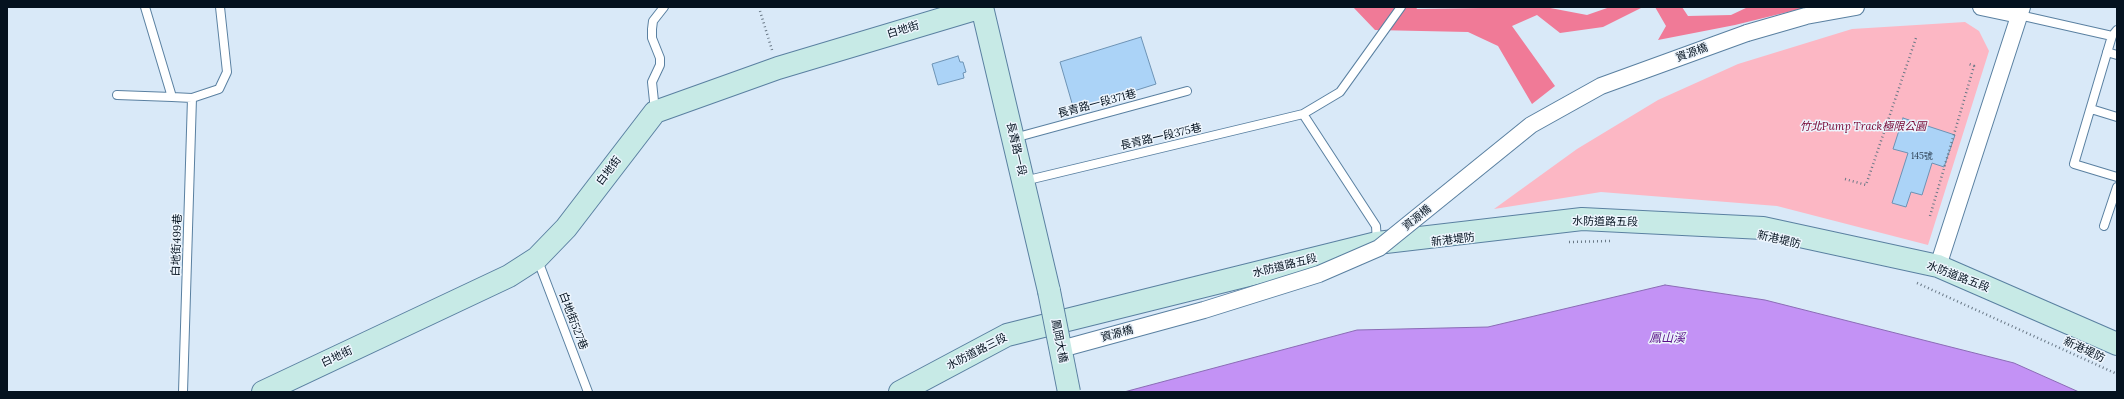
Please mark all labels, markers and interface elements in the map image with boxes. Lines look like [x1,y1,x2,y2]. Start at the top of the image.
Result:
street label: 白地街 [885,19,921,41]
street label: 資源橋 [1674,41,1710,65]
street label: 長青路一段371巷 [1056,87,1138,121]
park label: 竹北Pump Track極限公園 [1800,120,1926,134]
street label: 長青路一段 [1003,121,1029,177]
street label: 長青路一段375巷 [1119,121,1203,153]
house number: 145號 [1911,151,1933,161]
street label: 白地街 [594,154,624,188]
street label: 資源橋 [1400,202,1434,234]
street label: 白地街499巷 [169,213,185,277]
street label: 水防道路五段 [1572,215,1638,229]
street label: 新港堤防 [1756,229,1802,251]
street label: 新港堤防 [1430,231,1476,249]
street label: 水防道路五段 [1251,252,1319,280]
street label: 水防道路五段 [1925,259,1991,295]
street label: 白地街527巷 [556,290,590,352]
street label: 鳳岡大橋 [1048,318,1070,364]
street label: 資源橋 [1099,323,1135,345]
street label: 水防道路三段 [945,331,1009,373]
water label: 鳳山溪 [1649,332,1685,346]
street label: 新港堤防 [2061,335,2107,365]
street label: 白地街 [319,344,355,370]

